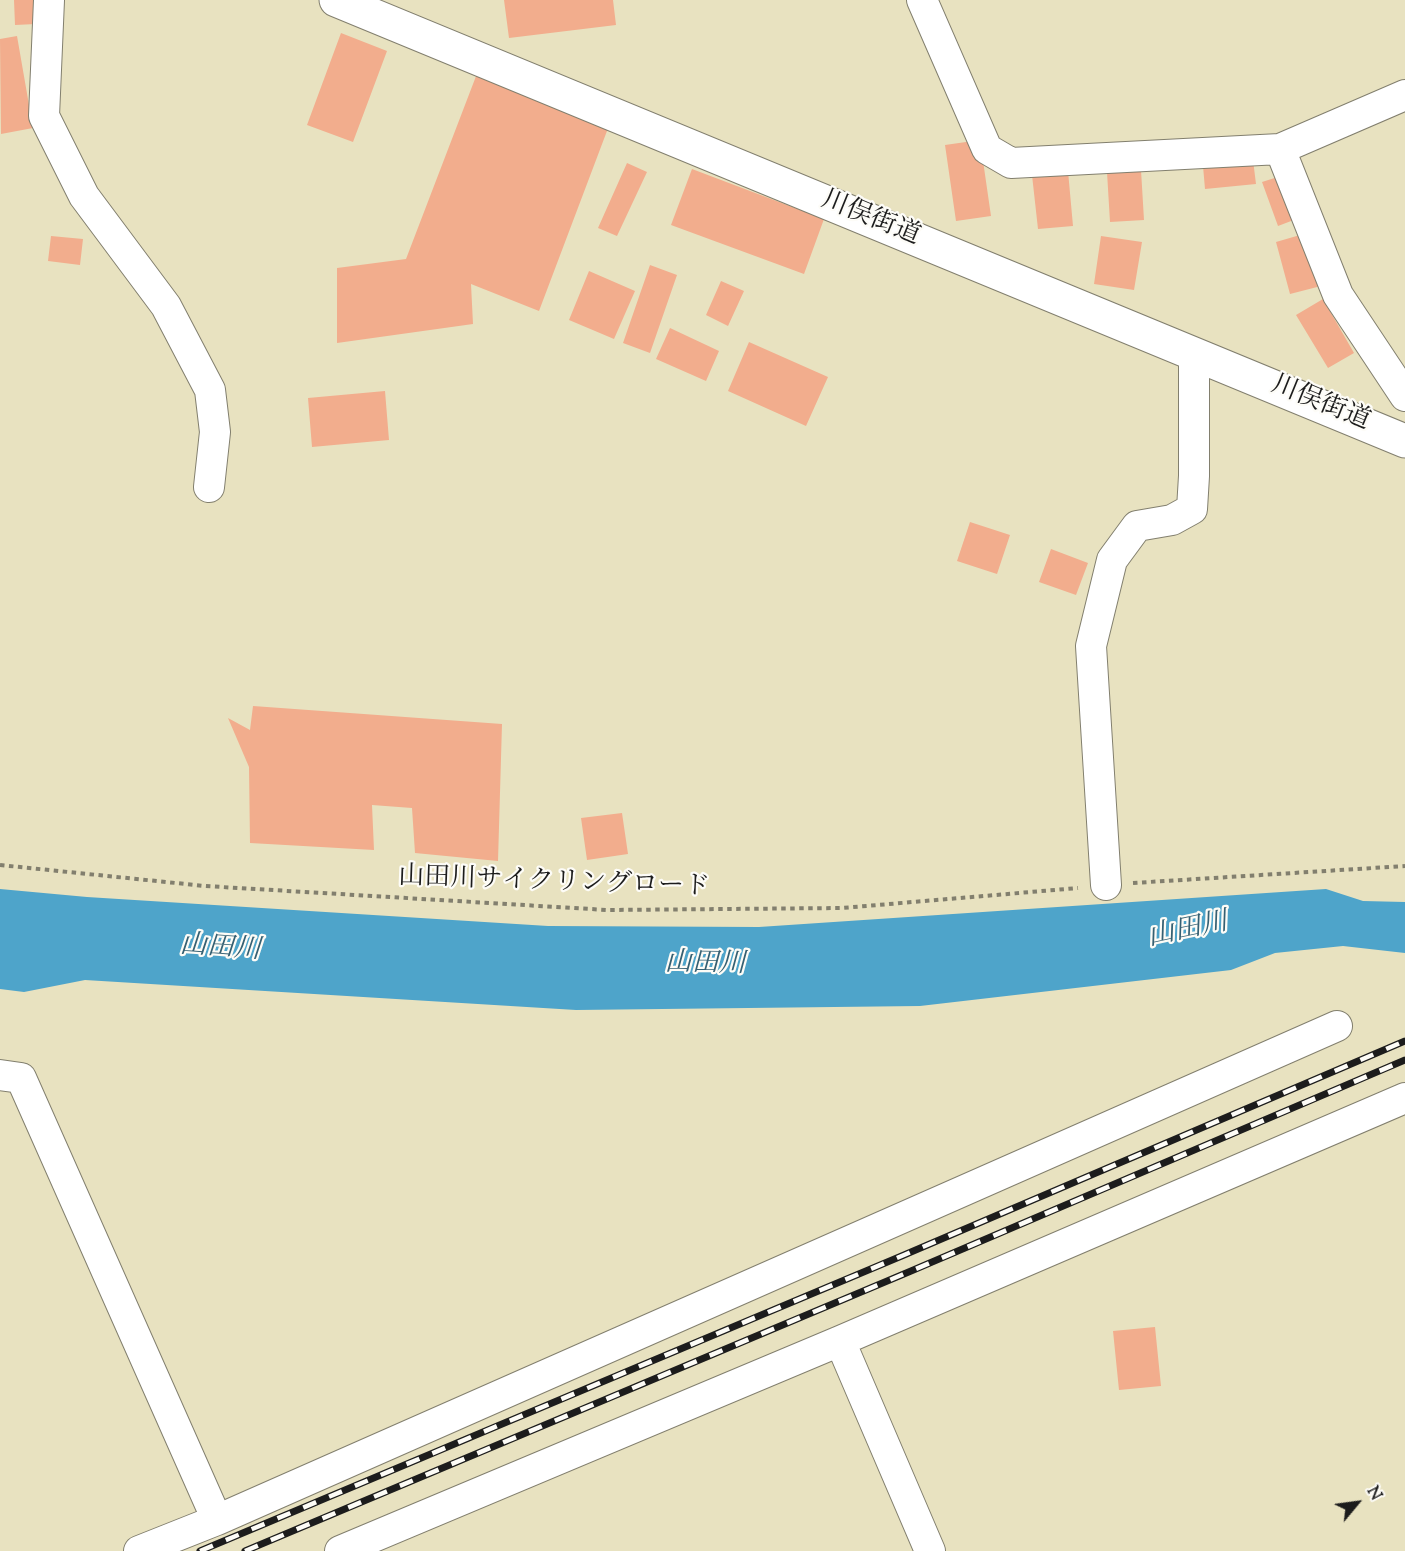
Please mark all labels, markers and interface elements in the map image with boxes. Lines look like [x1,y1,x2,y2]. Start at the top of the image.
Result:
street label: 川俣街道 [816,186,924,254]
street label: 川俣街道 [1266,371,1374,439]
street label: 山田川サイクリングロード [398,863,710,905]
water label: 山田川 [1145,908,1231,956]
water label: 山田川 [178,931,262,969]
water label: 山田川 [664,949,746,983]
north arrow [1327,1473,1387,1533]
text: N [1360,1483,1386,1505]

